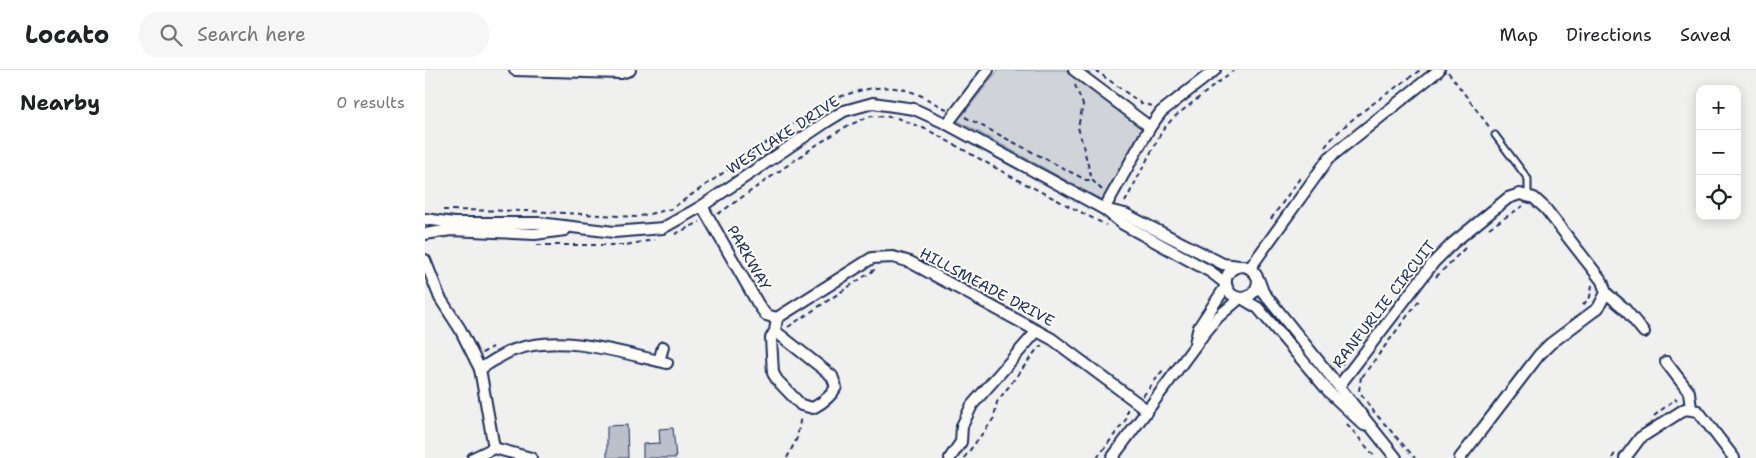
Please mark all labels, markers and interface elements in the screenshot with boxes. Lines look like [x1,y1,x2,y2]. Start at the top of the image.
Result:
search box [139,12,489,57]
text: Locato [25,19,109,51]
icon: search [157,21,185,49]
text: Search here [197,22,306,47]
text: Map [1500,23,1538,47]
text: Directions [1566,23,1652,47]
text: Saved [1680,23,1731,47]
map controls [1696,85,1741,220]
button: + [1696,85,1741,130]
text: Nearby [20,89,100,117]
street label: WESTLAKE DRIVE [723,91,843,179]
text: 0 results [336,92,405,113]
button: − [1696,130,1741,175]
button: locate [1696,175,1741,220]
street label: PARKWAY [722,222,776,294]
street label: RANFURLIE CIRCUIT [1328,236,1440,372]
street label: HILLSMEADE DRIVE [916,243,1058,331]

